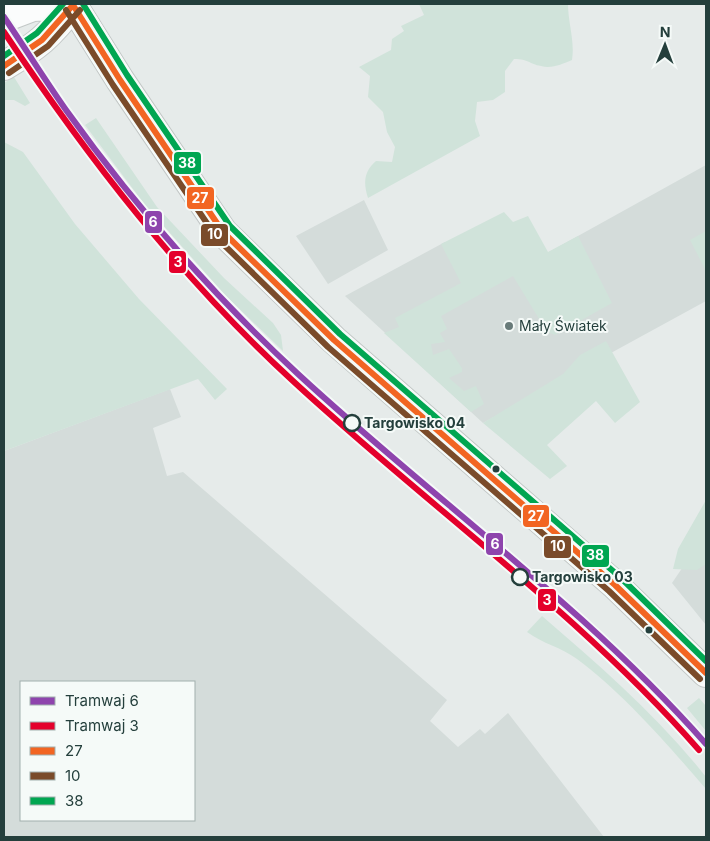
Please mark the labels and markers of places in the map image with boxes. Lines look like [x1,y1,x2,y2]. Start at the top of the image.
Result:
place label: Mały Światek [519,317,607,334]
marker: Mały Światek [503,320,515,332]
marker: Targowisko 04 [343,414,361,432]
place label: Targowisko 04 [364,414,465,431]
unlabelled marker [491,464,501,474]
marker: Targowisko 03 [511,568,529,586]
place label: Targowisko 03 [532,568,633,585]
unlabelled marker [644,625,654,635]

